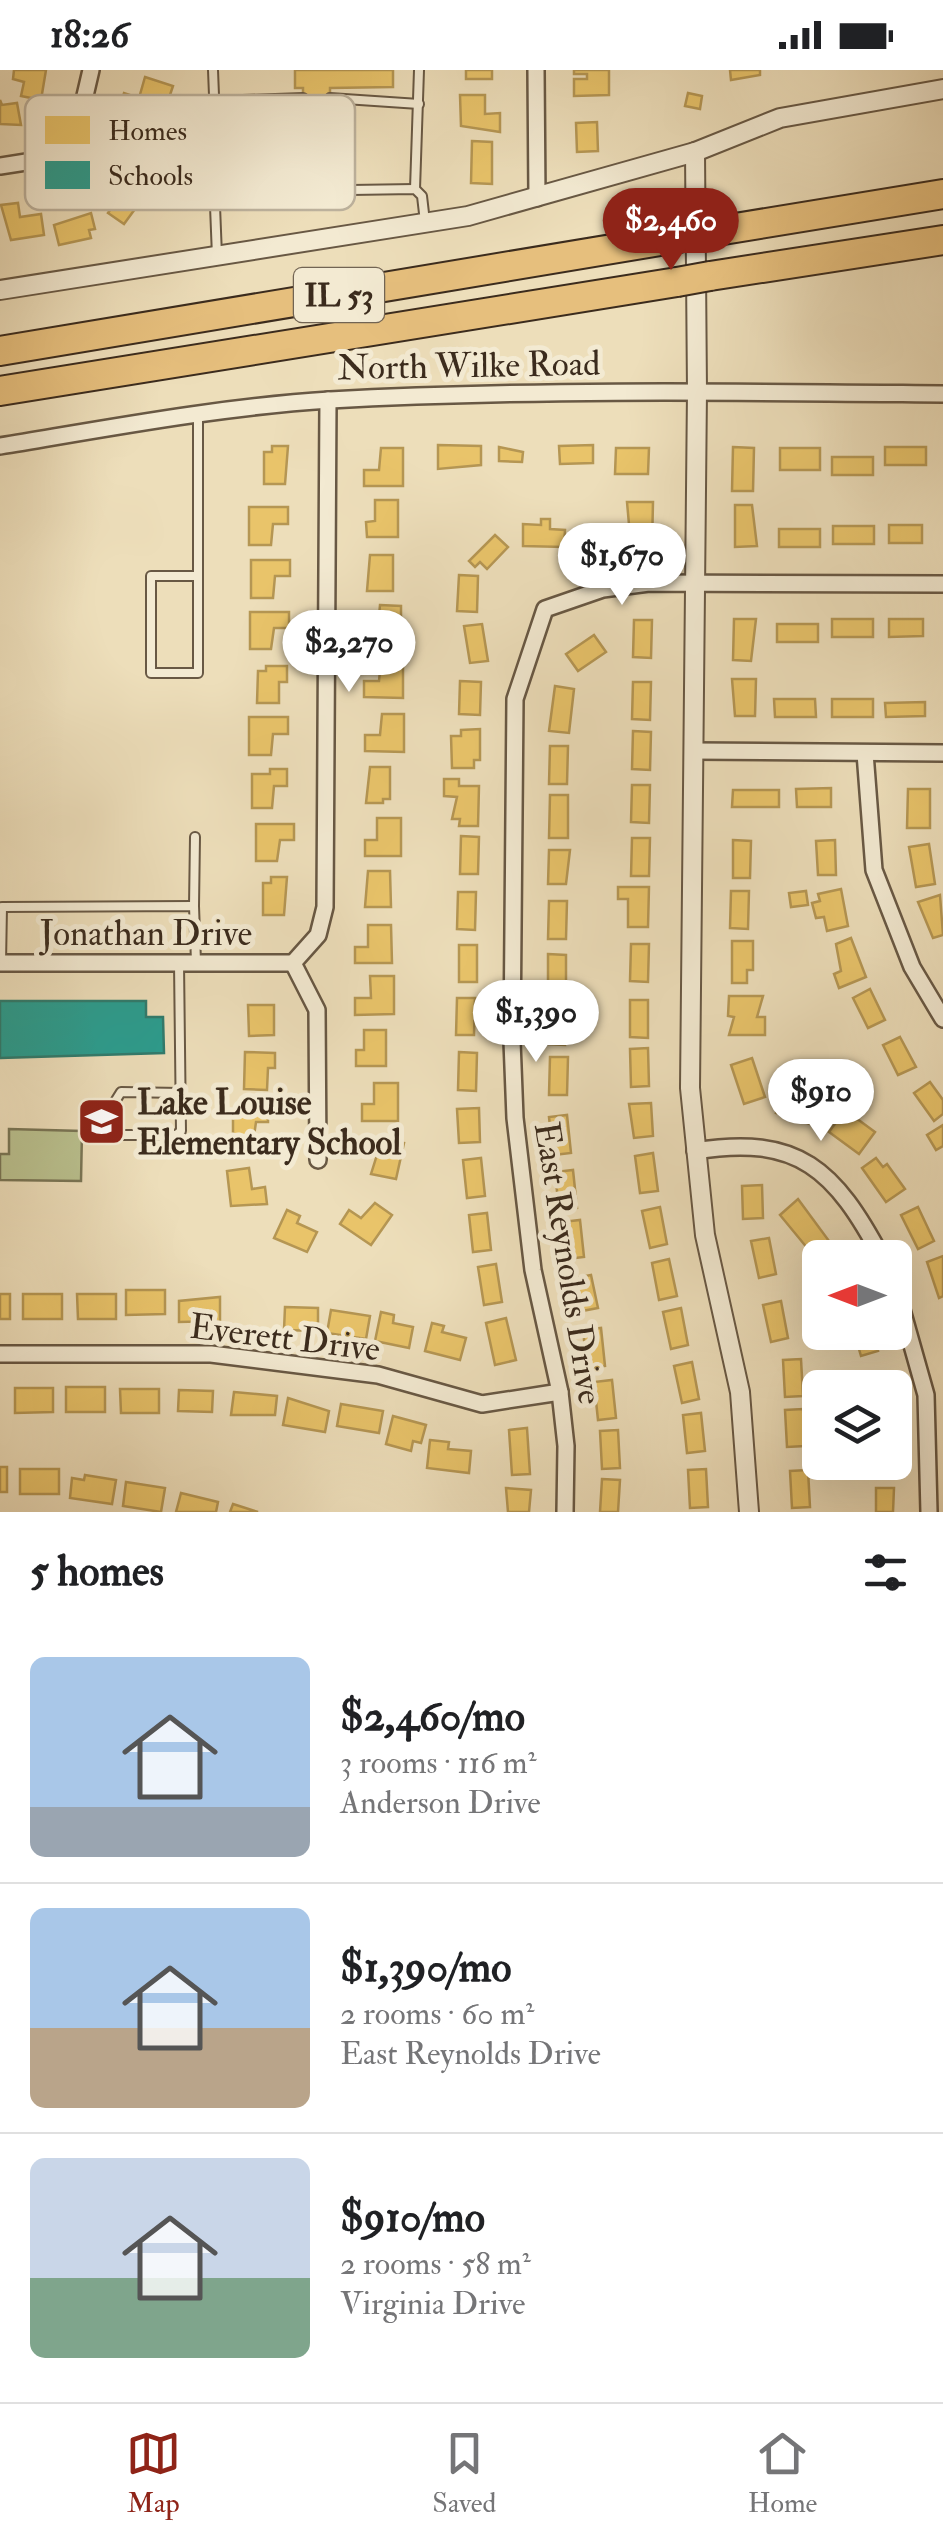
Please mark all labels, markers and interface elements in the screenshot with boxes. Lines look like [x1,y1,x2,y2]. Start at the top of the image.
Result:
text: 18:26 [50,11,129,59]
legend [25,95,355,210]
text: Homes [108,114,187,149]
text: Schools [108,159,193,194]
pin: $2,460 [590,188,752,273]
text: $2,460 [625,200,717,240]
road number: IL 53 [294,268,384,322]
street label: North Wilke Road [337,342,601,390]
pin: $1,670 [541,523,703,608]
text: $1,670 [580,535,664,575]
pin: $2,270 [268,610,430,695]
text: $2,270 [304,622,394,662]
street label: Jonathan Drive [39,912,252,956]
pin: $1,390 [455,980,617,1065]
text: $1,390 [495,992,577,1032]
pin: $910 [762,1059,880,1144]
text: $910 [790,1071,852,1111]
place label: Lake Louise Elementary School [137,1081,402,1166]
school or university icon: Lake Louise Elementary School [76,1096,128,1148]
street label: East Reynolds Drive [524,1119,612,1407]
north arrow [802,1240,912,1350]
map controls [802,1240,912,1480]
street label: Everett Drive [187,1304,383,1372]
button: layers [802,1370,912,1480]
icon: filters [858,1545,913,1600]
text: 5 homes [30,1546,164,1598]
text: $2,460/mo [340,1691,525,1743]
icon: home [110,1697,230,1817]
text: 3 rooms · 116 m² [340,1743,537,1783]
text: Anderson Drive [340,1783,541,1823]
text: $1,390/mo [340,1942,511,1994]
icon: home [110,1948,230,2068]
text: 2 rooms · 60 m² [340,1994,534,2034]
text: East Reynolds Drive [340,2034,601,2074]
text: $910/mo [340,2192,485,2244]
icon: home [110,2198,230,2318]
text: 2 rooms · 58 m² [340,2244,531,2284]
text: Virginia Drive [340,2284,525,2324]
tab: Map [126,2426,181,2521]
tab: Saved [432,2426,496,2521]
tab: Home [748,2426,817,2521]

